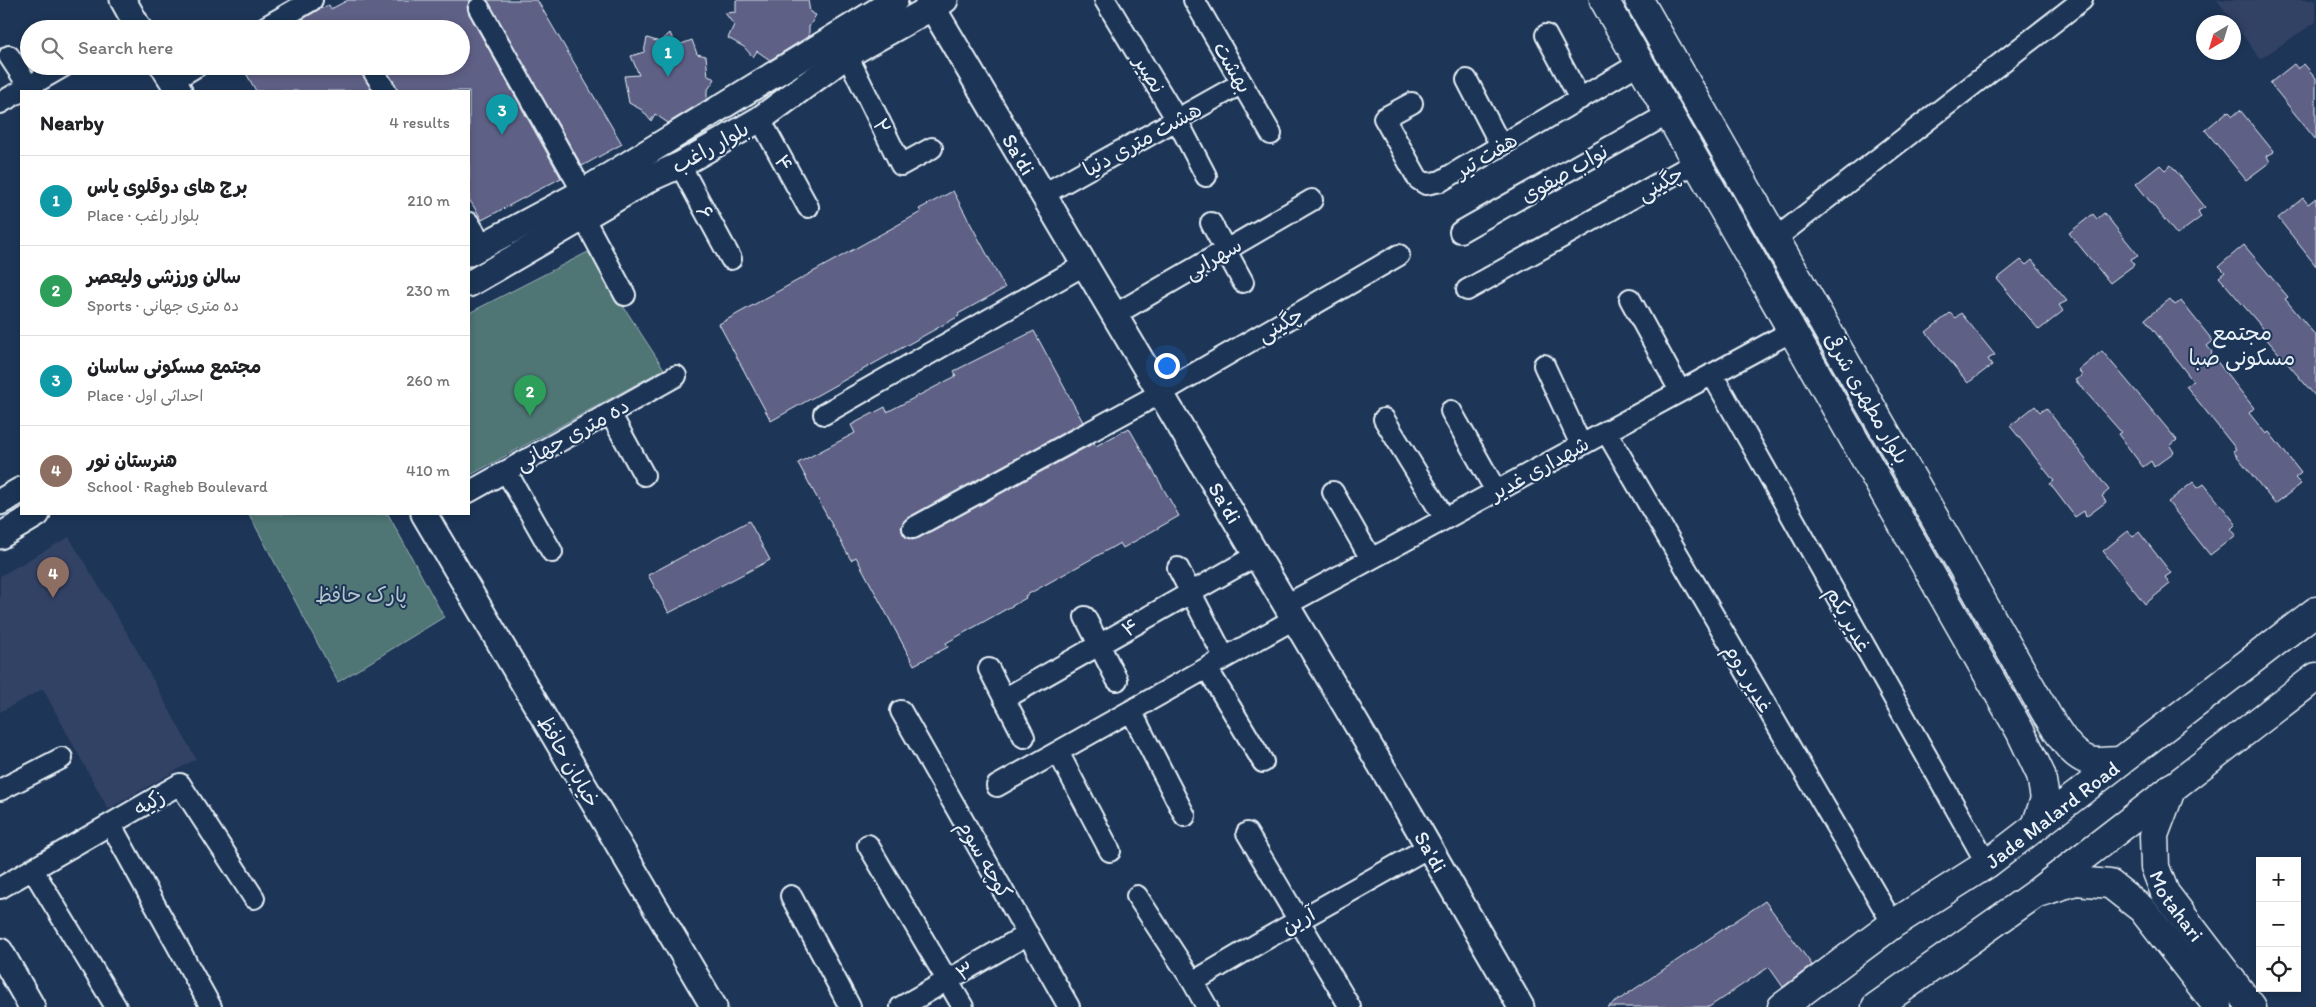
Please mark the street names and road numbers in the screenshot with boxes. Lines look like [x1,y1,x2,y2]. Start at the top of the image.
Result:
street label: بهشت [1207,37,1258,98]
street label: نصیر [1128,49,1171,97]
street label: هشت متری دنیا [1078,96,1206,182]
street label: ۲ [868,114,896,138]
street label: بلوار راغب [667,116,754,179]
street label: هفت تیر [1449,127,1522,184]
street label: Sa'di [997,129,1041,179]
street label: نواب صفوی [1516,138,1613,209]
street label: ۴ [769,150,799,176]
street label: چگینی [1632,160,1689,208]
street label: ۶ [691,201,719,223]
street label: سهرابی [1180,232,1247,286]
street label: چگینی [1252,301,1309,349]
street label: بلوار مطهری شرقی [1818,328,1915,469]
street label: ده متری جهانی [511,392,634,477]
street label: شهداری غدیر [1483,430,1593,506]
street label: Sa'di [1204,477,1247,528]
street label: غدیر یکم [1817,582,1877,658]
street label: ۴ [1117,612,1143,642]
street label: غدیر دوم [1716,639,1779,719]
street label: خیابان حافظ [532,710,606,812]
street label: Jade Malard Road [1980,755,2124,873]
street label: زکیه [129,783,169,821]
street label: کوچه سوم [949,815,1018,905]
street label: Sa'di [1410,826,1453,877]
street label: Motahari [2145,867,2210,946]
street label: آرین [1277,900,1320,939]
street label: ۳ [951,956,979,986]

